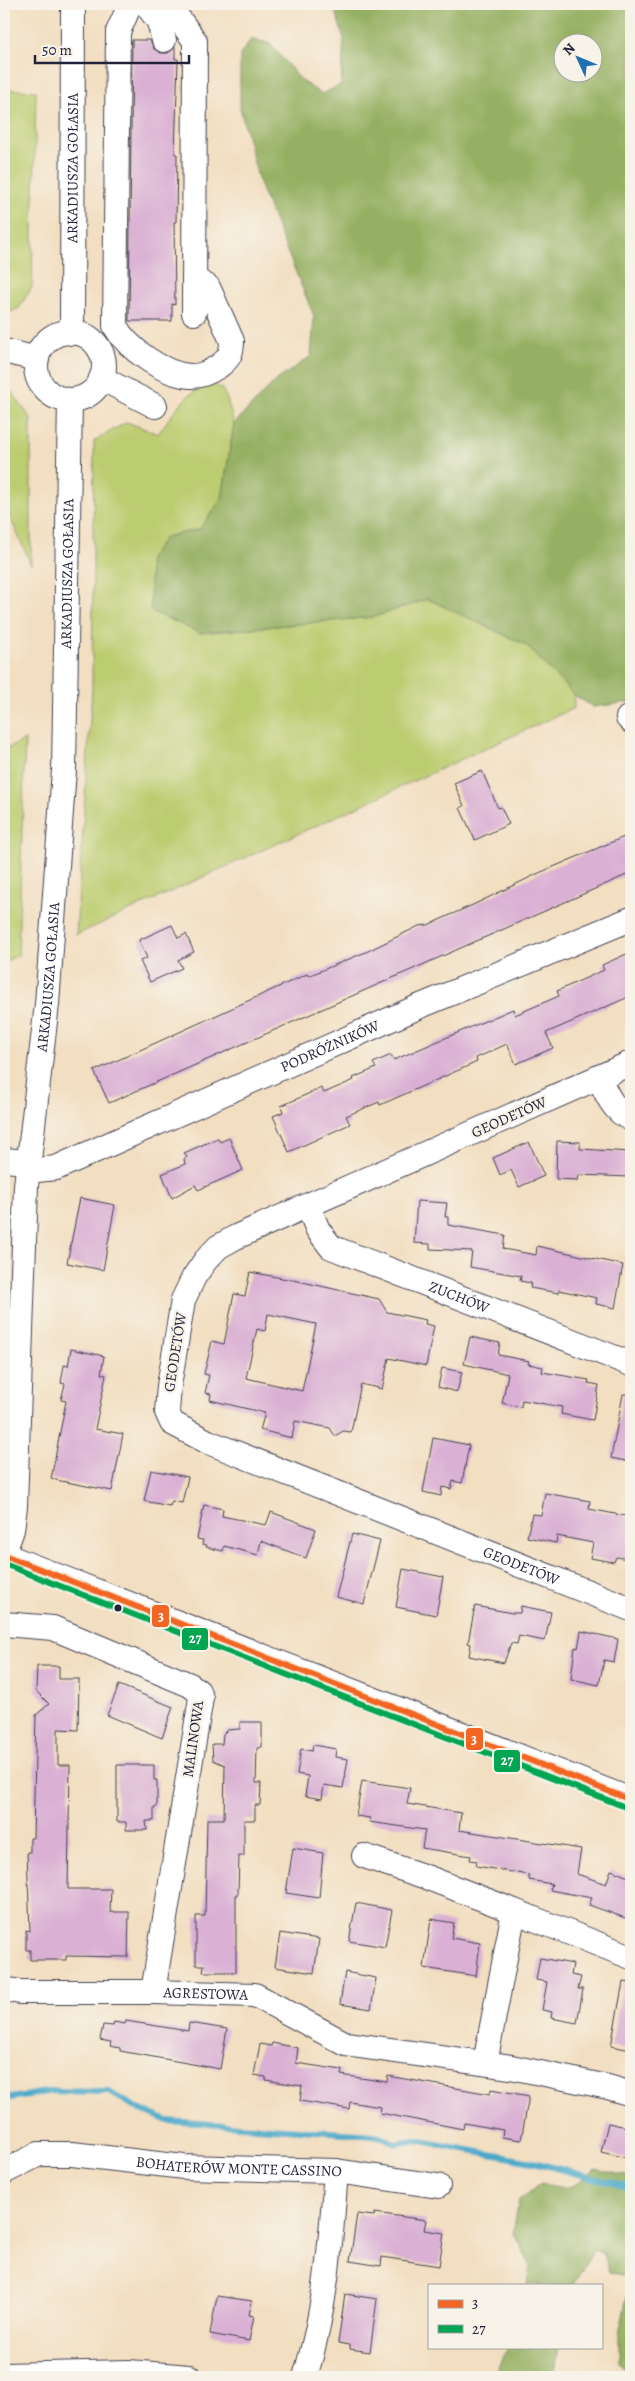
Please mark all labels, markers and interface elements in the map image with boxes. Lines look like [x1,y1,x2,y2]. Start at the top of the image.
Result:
scale bar [35,32,189,64]
north arrow [552,32,602,82]
text: N [559,39,579,60]
text: 50 m [42,40,72,60]
street label: ARKADIUSZA GOŁASIA [62,93,83,244]
street label: ARKADIUSZA GOŁASIA [56,498,78,650]
street label: ARKADIUSZA GOŁASIA [31,901,64,1054]
street label: PODRÓŻNIKÓW [277,1015,383,1077]
street label: GEODETÓW [468,1092,550,1142]
street label: ZUCHÓW [426,1276,492,1318]
street label: GEODETÓW [159,1311,191,1393]
street label: GEODETÓW [480,1542,562,1590]
unlabelled marker [113,1603,123,1613]
line badge: 3 [151,1604,170,1628]
text: 3 [158,1607,164,1626]
line badge: 27 [181,1627,209,1651]
text: 27 [189,1629,201,1648]
street label: MALINOWA [178,1699,208,1779]
line badge: 3 [465,1727,484,1751]
text: 3 [471,1730,477,1749]
line badge: 27 [493,1749,521,1773]
text: 27 [501,1751,513,1770]
street label: AGRESTOWA [162,1982,249,2005]
street label: BOHATERÓW MONTE CASSINO [135,2152,343,2182]
legend [428,2284,602,2348]
text: 3 [472,2293,478,2313]
text: 27 [472,2319,486,2339]

